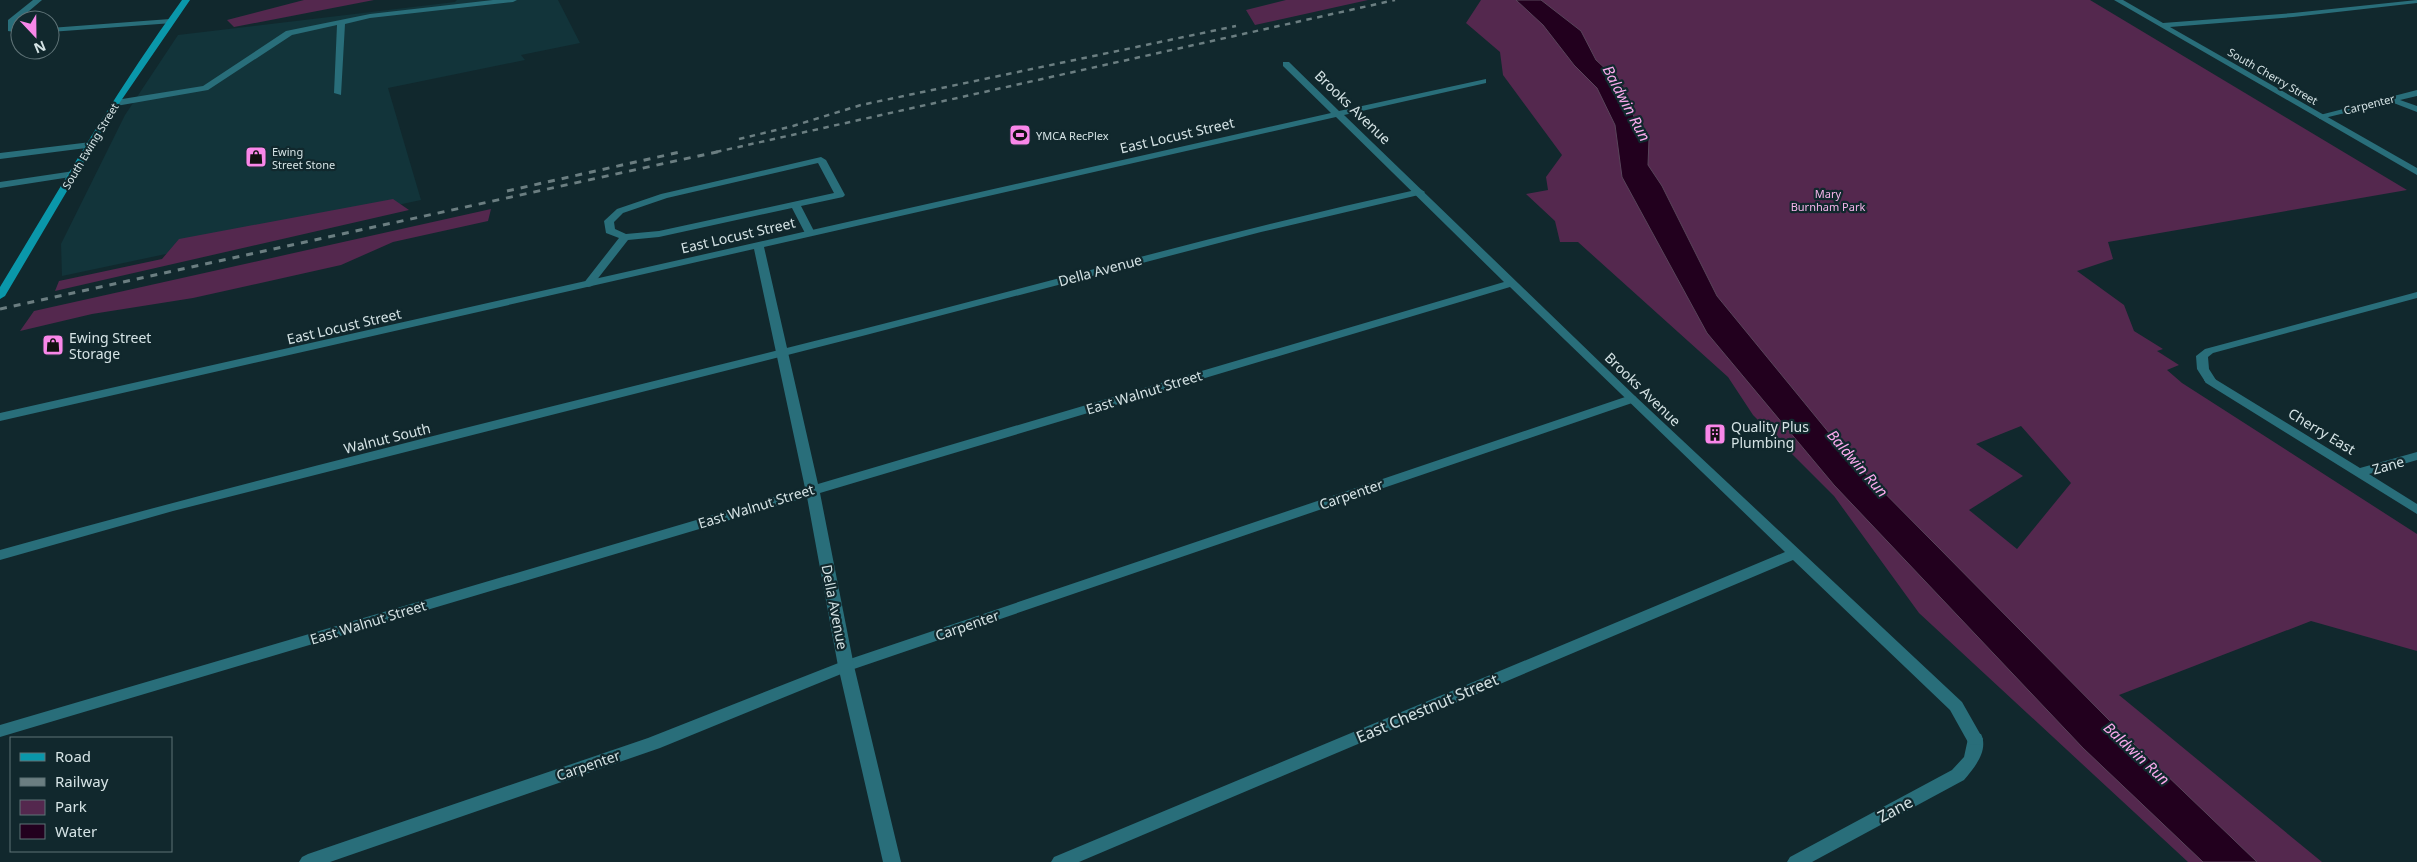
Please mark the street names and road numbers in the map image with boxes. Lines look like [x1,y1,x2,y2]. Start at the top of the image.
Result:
street label: South Cherry Street [2225,44,2321,108]
street label: Brooks Avenue [1311,66,1395,148]
street label: Carpenter [2342,90,2397,118]
street label: South Ewing Street [58,100,122,192]
street label: East Locust Street [1118,113,1236,157]
street label: East Locust Street [679,213,797,257]
street label: Della Avenue [1056,250,1144,290]
street label: East Locust Street [285,304,403,348]
street label: Brooks Avenue [1601,348,1685,430]
street label: East Walnut Street [1084,365,1204,419]
street label: Cherry East [2285,404,2359,458]
street label: Walnut South [342,418,432,458]
street label: Zane [2370,451,2406,479]
street label: Carpenter [1317,474,1386,514]
street label: East Walnut Street [696,479,816,533]
street label: Della Avenue [817,563,853,651]
street label: East Walnut Street [308,595,428,649]
street label: Carpenter [933,605,1002,645]
street label: East Chestnut Street [1353,668,1502,748]
street label: Carpenter [554,745,623,785]
street label: Zane [1873,791,1917,827]

